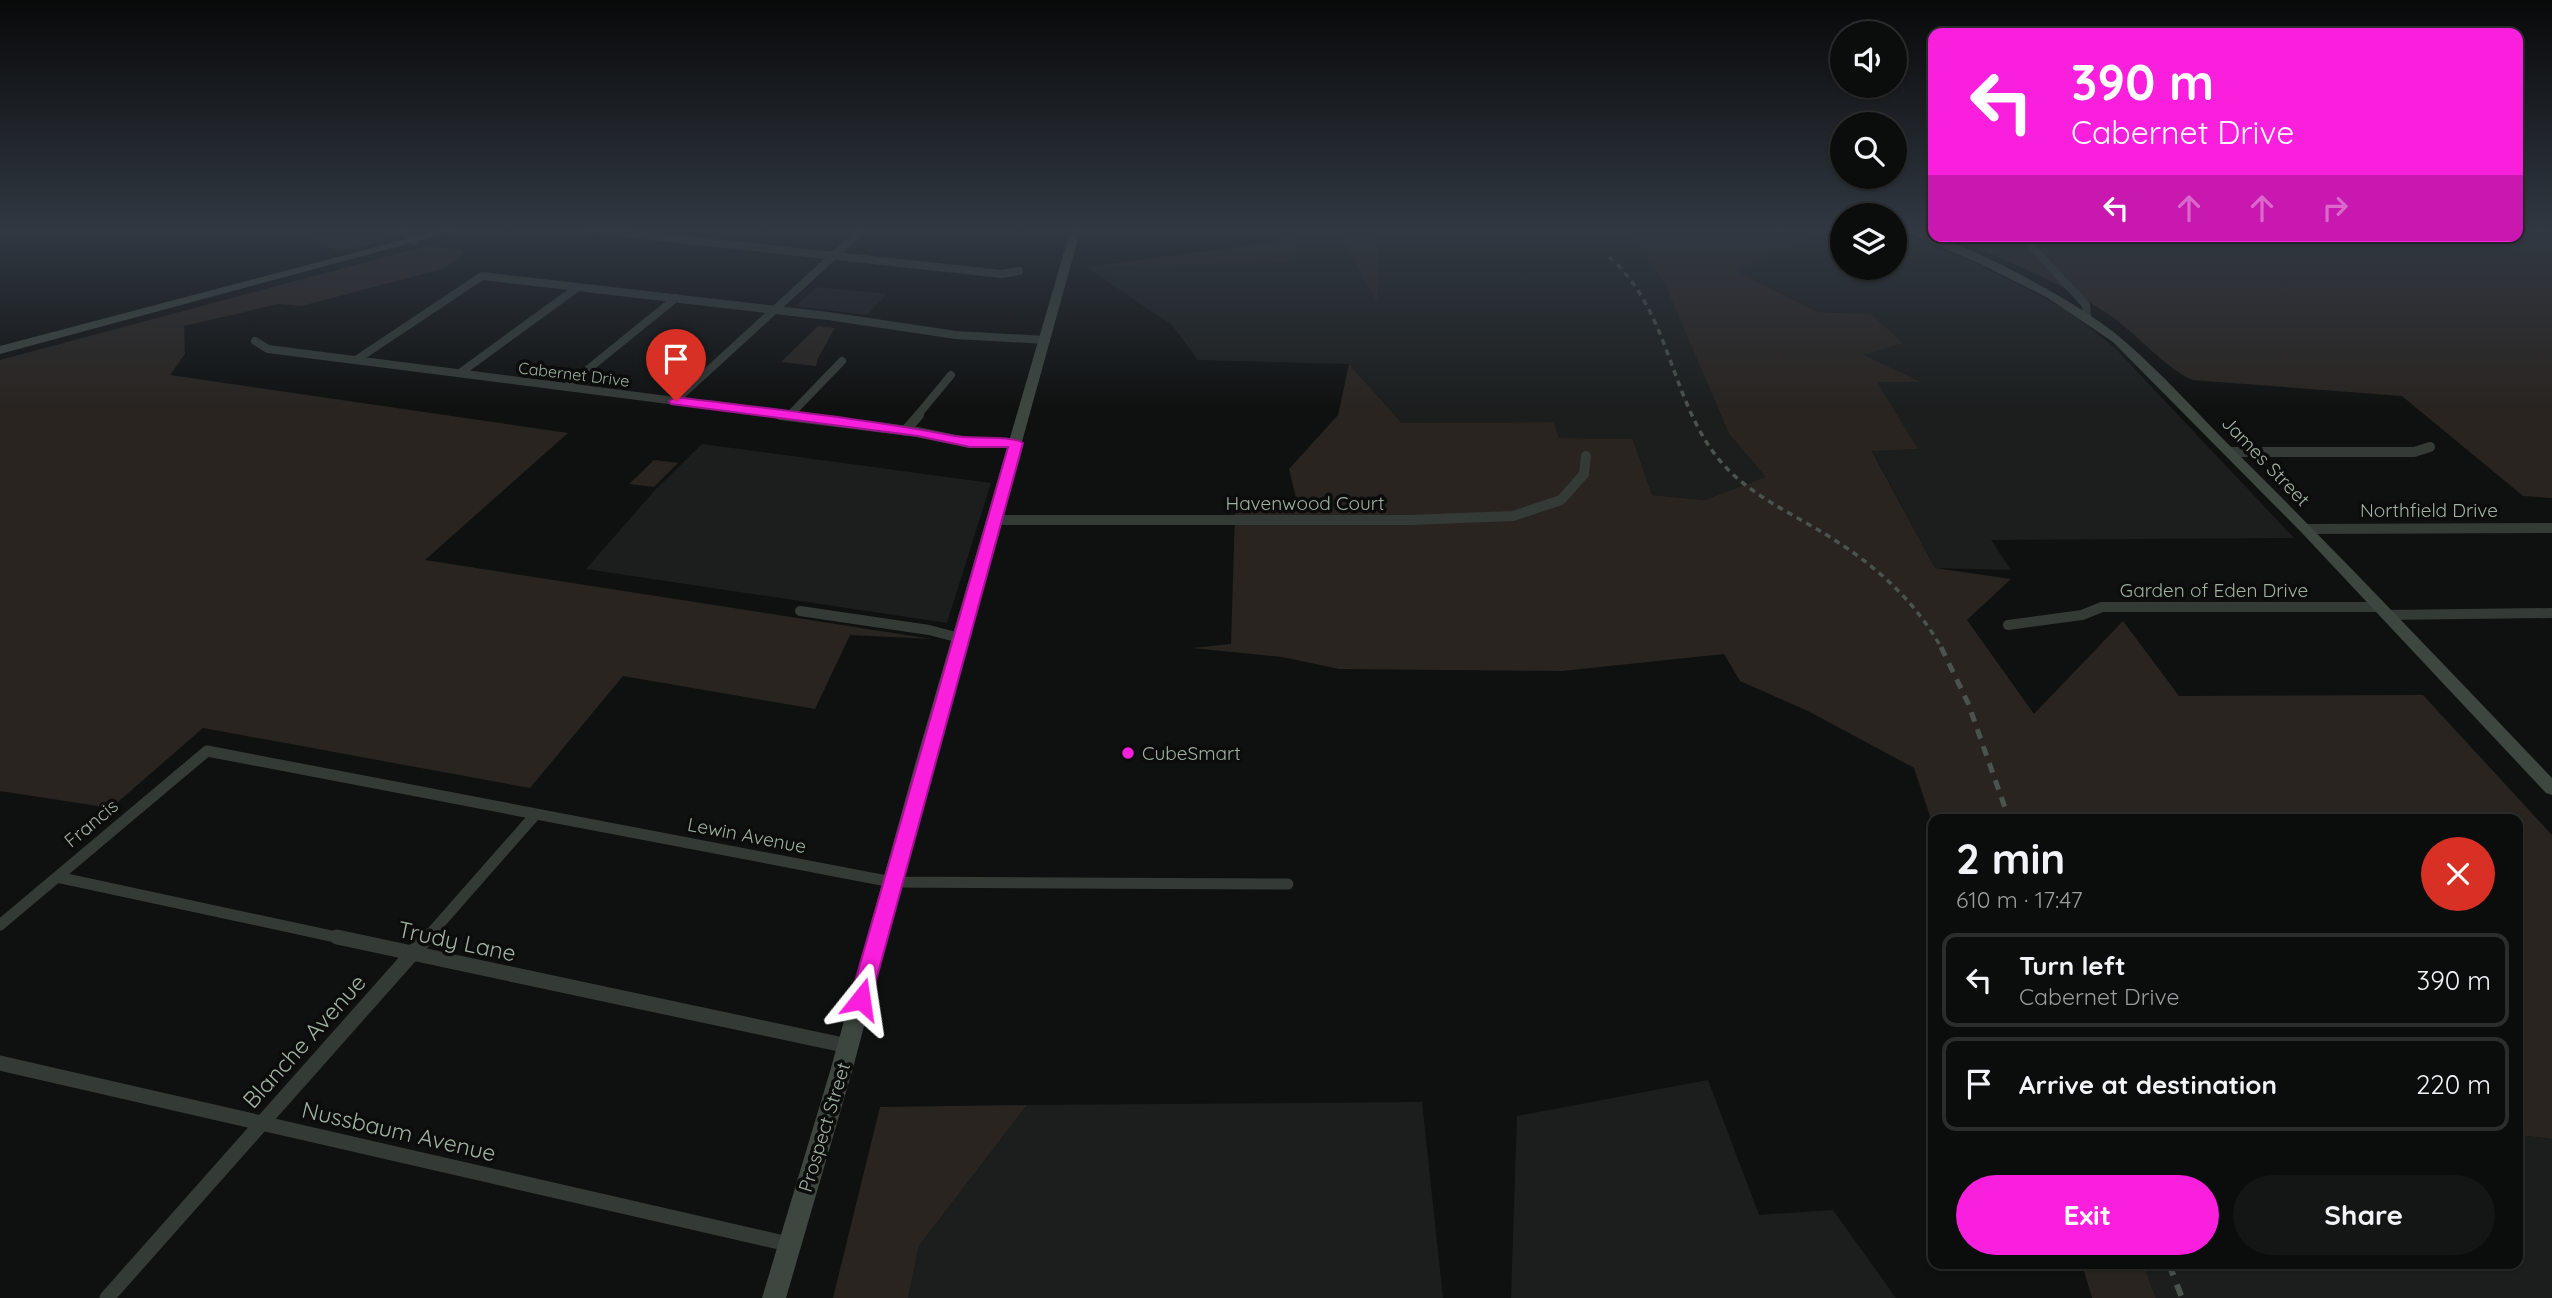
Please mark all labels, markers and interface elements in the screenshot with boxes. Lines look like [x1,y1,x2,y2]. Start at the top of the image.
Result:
map controls [1830,21,1907,280]
button: sound [1830,21,1907,98]
text: 390 m [2071,51,2214,112]
icon: left [1956,56,2047,147]
button: search [1830,112,1907,189]
text: Cabernet Drive [2071,112,2294,152]
icon: left [2097,189,2135,227]
icon: ahead [2170,189,2208,227]
icon: ahead [2243,189,2281,227]
icon: right [2316,189,2354,227]
button: layers [1830,203,1907,280]
pin [646,329,706,401]
icon: arrive [657,340,695,378]
street label: Cabernet Drive [517,357,631,391]
street label: James Street [2217,411,2315,511]
street label: Havenwood Court [1225,491,1385,515]
street label: Northfield Drive [2360,498,2498,522]
street label: Garden of Eden Drive [2120,578,2308,602]
place label: CubeSmart [1142,741,1241,765]
marker: CubeSmart [1120,745,1136,761]
street label: Francis [59,794,123,852]
street label: Lewin Avenue [686,812,808,858]
text: 2 min [1956,832,2065,885]
button: close [2421,837,2495,911]
text: 610 m · 17:47 [1956,885,2083,914]
street label: Trudy Lane [395,914,519,968]
text: Turn left [2019,949,2126,982]
icon: left [1960,961,1998,999]
position arrow [824,962,898,1036]
text: 390 m [2417,964,2491,997]
street label: Blanche Avenue [236,968,372,1114]
text: Cabernet Drive [2019,982,2179,1011]
street label: Prospect Street [793,1059,855,1195]
icon: arrive [1960,1065,1998,1103]
text: Arrive at destination [2019,1068,2277,1101]
text: 220 m [2416,1068,2491,1101]
street label: Nussbaum Avenue [299,1095,499,1167]
button: Exit [1956,1175,2219,1255]
button: Share [2233,1175,2495,1255]

